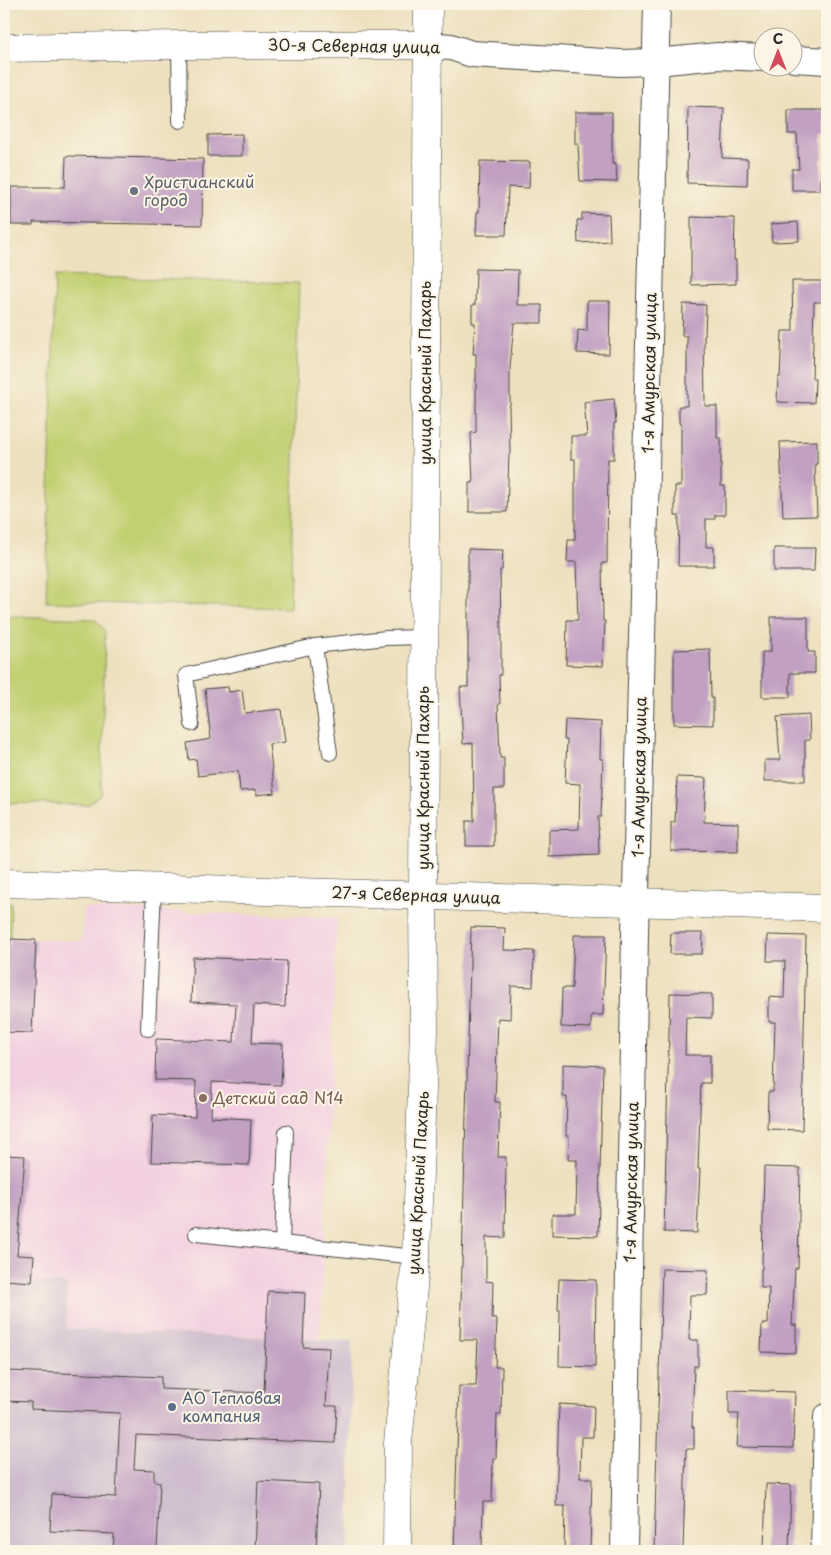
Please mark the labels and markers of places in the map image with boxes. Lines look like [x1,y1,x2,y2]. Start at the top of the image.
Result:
place label: Христианский город [144,169,254,211]
marker: Христианский город [128,185,140,197]
place label: Детский сад N14 [212,1085,344,1109]
marker: Детский сад N14 [197,1092,209,1104]
place label: АО Тепловая компания [182,1385,282,1427]
marker: АО Тепловая компания [166,1401,178,1413]

